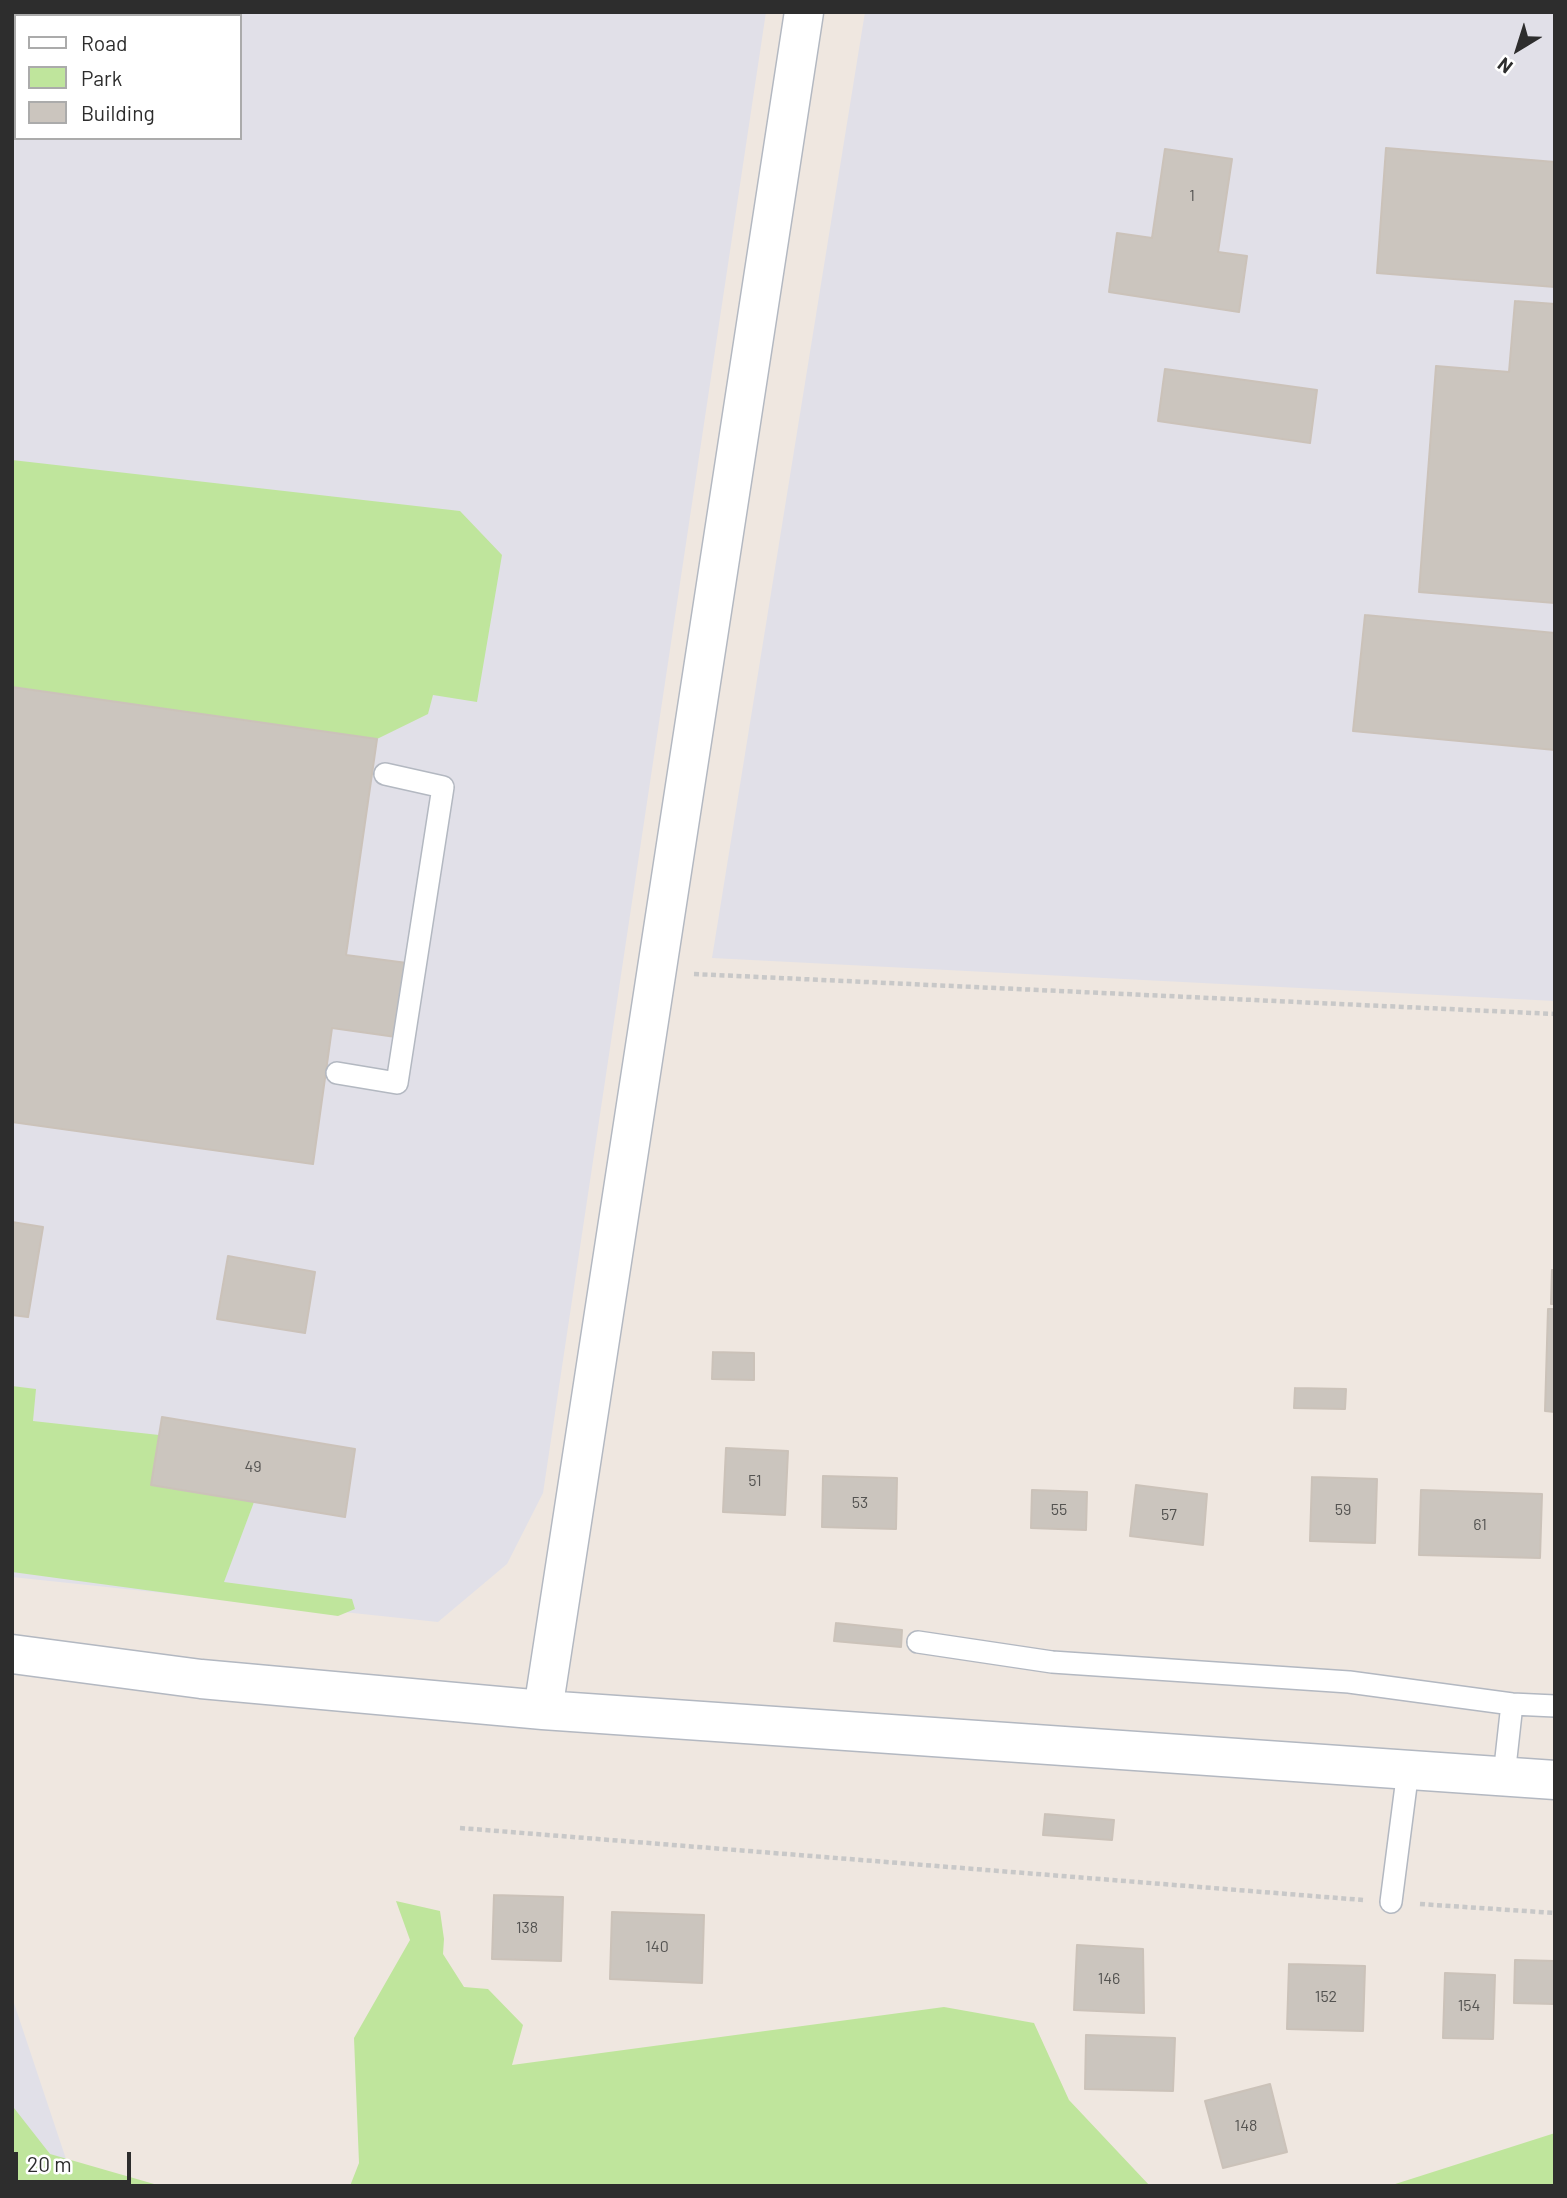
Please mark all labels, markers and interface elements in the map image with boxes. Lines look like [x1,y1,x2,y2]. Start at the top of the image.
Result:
legend [14,14,242,140]
north arrow [1483,14,1553,84]
text: Road [81,30,127,55]
text: N [1493,53,1517,79]
text: Park [81,65,122,90]
text: Building [81,100,155,125]
house number: 1 [1189,186,1195,206]
house number: 49 [244,1457,262,1477]
house number: 51 [748,1471,762,1491]
house number: 53 [852,1493,868,1513]
house number: 55 [1051,1500,1067,1520]
house number: 59 [1335,1500,1351,1520]
house number: 57 [1161,1505,1177,1525]
house number: 61 [1473,1515,1487,1535]
house number: 138 [516,1918,538,1938]
house number: 140 [645,1937,669,1957]
house number: 146 [1098,1969,1120,1989]
house number: 152 [1315,1987,1337,2007]
house number: 154 [1458,1996,1480,2016]
house number: 148 [1235,2116,1257,2136]
scale bar [18,2138,135,2182]
text: 20 m [27,2151,72,2176]

